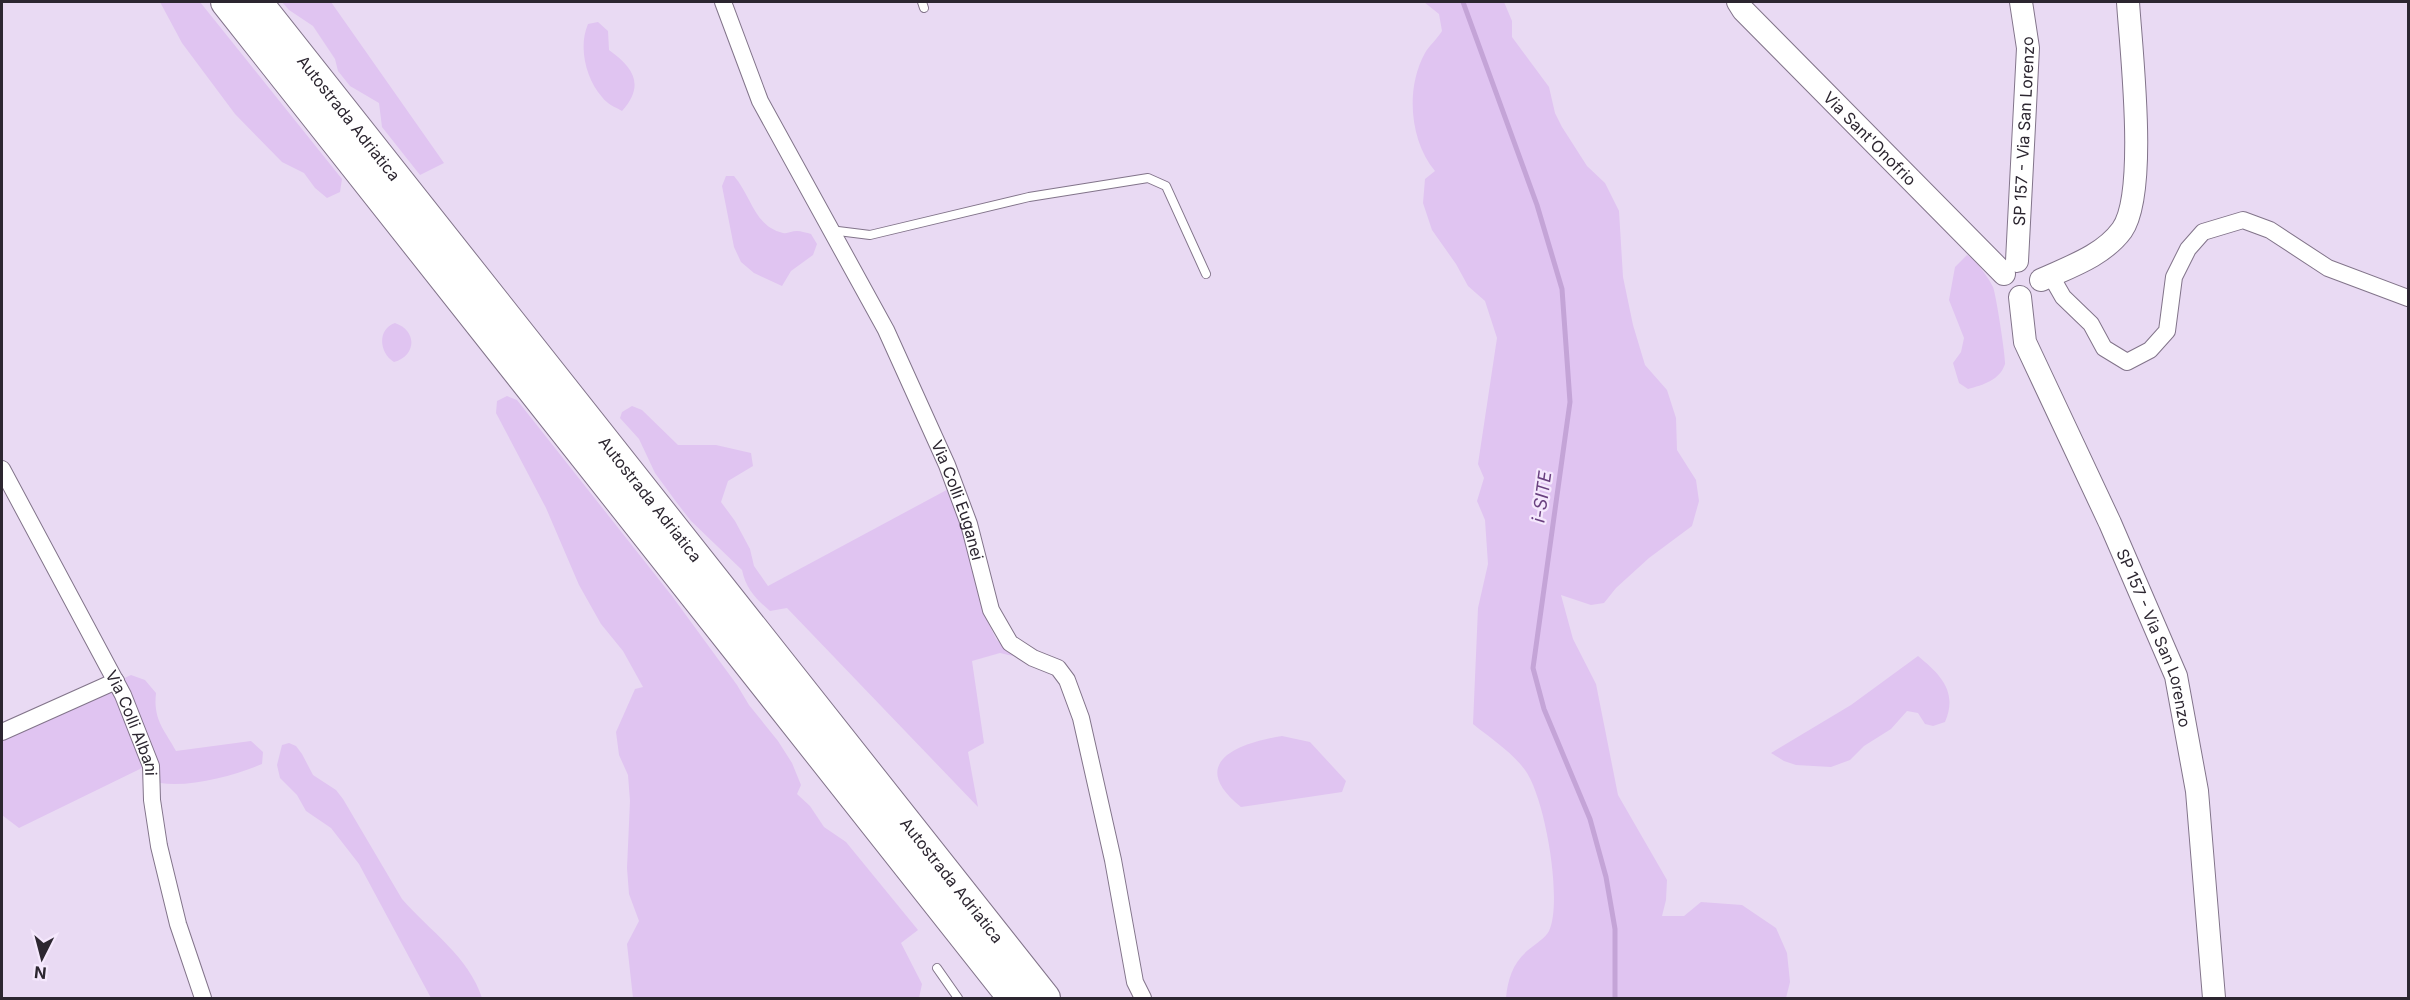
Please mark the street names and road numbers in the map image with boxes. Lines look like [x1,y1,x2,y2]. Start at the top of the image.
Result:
street label: SP 157 - Via San Lorenzo [2009,35,2038,226]
street label: Autostrada Adriatica [293,51,405,185]
street label: Via Sant'Onofrio [1819,87,1921,190]
street label: Autostrada Adriatica [595,432,706,566]
street label: Via Colli Euganei [927,437,988,562]
street label: SP 157 - Via San Lorenzo [2112,546,2195,729]
street label: Via Colli Albani [102,667,161,776]
street label: Autostrada Adriatica [896,814,1008,947]

